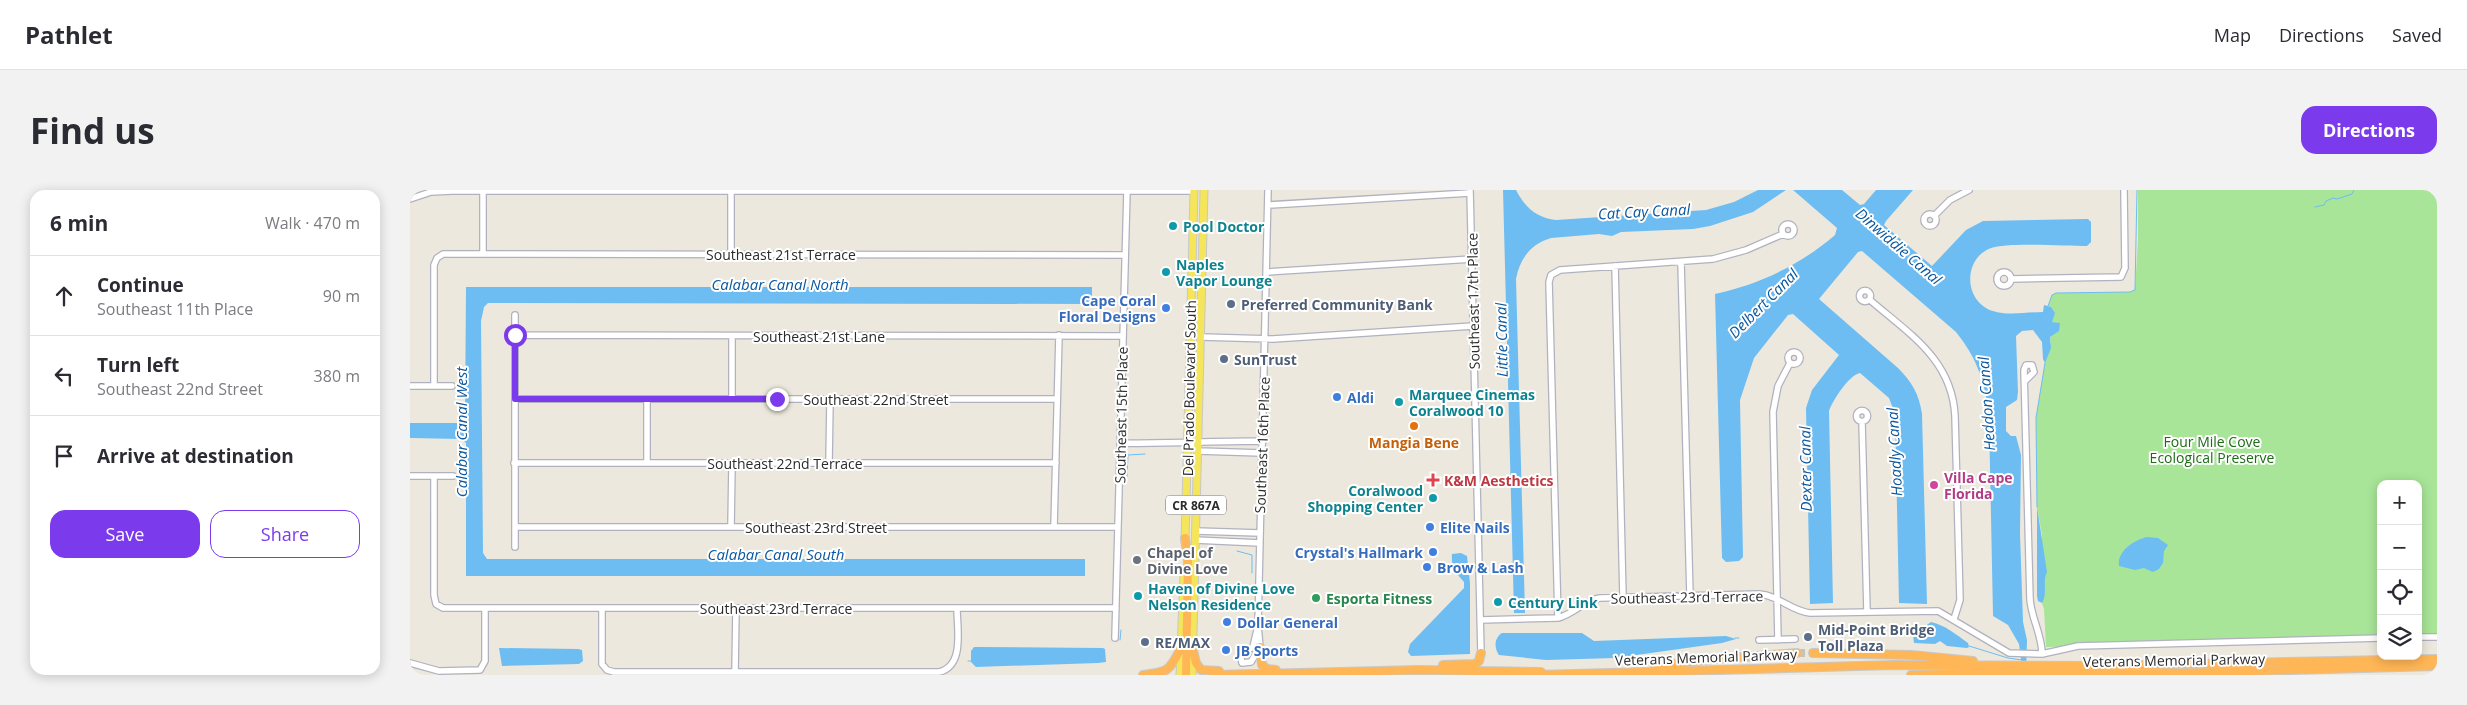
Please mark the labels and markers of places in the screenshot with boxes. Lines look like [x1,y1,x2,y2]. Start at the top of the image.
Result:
place label: Pool Doctor [1183,217,1265,236]
marker: Pool Doctor [1167,220,1179,232]
place label: Naples Vapor Lounge [1176,255,1272,290]
marker: Naples Vapor Lounge [1160,266,1172,278]
place label: Cape Coral Floral Designs [1059,291,1156,326]
place label: Preferred Community Bank [1241,295,1433,314]
marker: Preferred Community Bank [1225,298,1237,310]
marker: Cape Coral Floral Designs [1160,302,1172,314]
place label: SunTrust [1234,350,1297,369]
marker: SunTrust [1218,353,1230,365]
place label: Marquee Cinemas Coralwood 10 [1409,385,1535,420]
place label: Aldi [1347,388,1374,407]
marker: Aldi [1331,391,1343,403]
marker: Marquee Cinemas Coralwood 10 [1393,396,1405,408]
marker: Mangia Bene [1408,420,1420,432]
place label: Mangia Bene [1369,433,1459,452]
place label: Villa Cape Florida [1944,468,2013,503]
place label: K&M Aesthetics [1444,471,1554,490]
marker: K&M Aesthetics [1426,473,1440,487]
marker: Villa Cape Florida [1928,479,1940,491]
place label: Coralwood Shopping Center [1308,481,1424,516]
marker: Coralwood Shopping Center [1427,492,1439,504]
place label: Elite Nails [1440,518,1510,537]
marker: Elite Nails [1424,521,1436,533]
place label: Chapel of Divine Love [1147,543,1228,578]
place label: Crystal's Hallmark [1295,543,1423,562]
marker: Crystal's Hallmark [1427,546,1439,558]
marker: Chapel of Divine Love [1131,554,1143,566]
place label: Brow & Lash [1437,558,1524,577]
marker: Brow & Lash [1421,561,1433,573]
place label: Haven of Divine Love Nelson Residence [1148,579,1295,614]
place label: Esporta Fitness [1326,589,1432,608]
marker: Haven of Divine Love Nelson Residence [1132,590,1144,602]
marker: Esporta Fitness [1310,592,1322,604]
place label: Century Link [1508,593,1598,612]
marker: Century Link [1492,596,1504,608]
place label: Dollar General [1237,613,1338,632]
marker: Dollar General [1221,616,1233,628]
place label: Mid-Point Bridge Toll Plaza [1818,620,1935,655]
marker: Mid-Point Bridge Toll Plaza [1802,631,1814,643]
place label: RE/MAX [1155,633,1211,652]
marker: RE/MAX [1139,636,1151,648]
place label: JB Sports [1234,641,1298,660]
marker: JB Sports [1220,644,1232,656]

